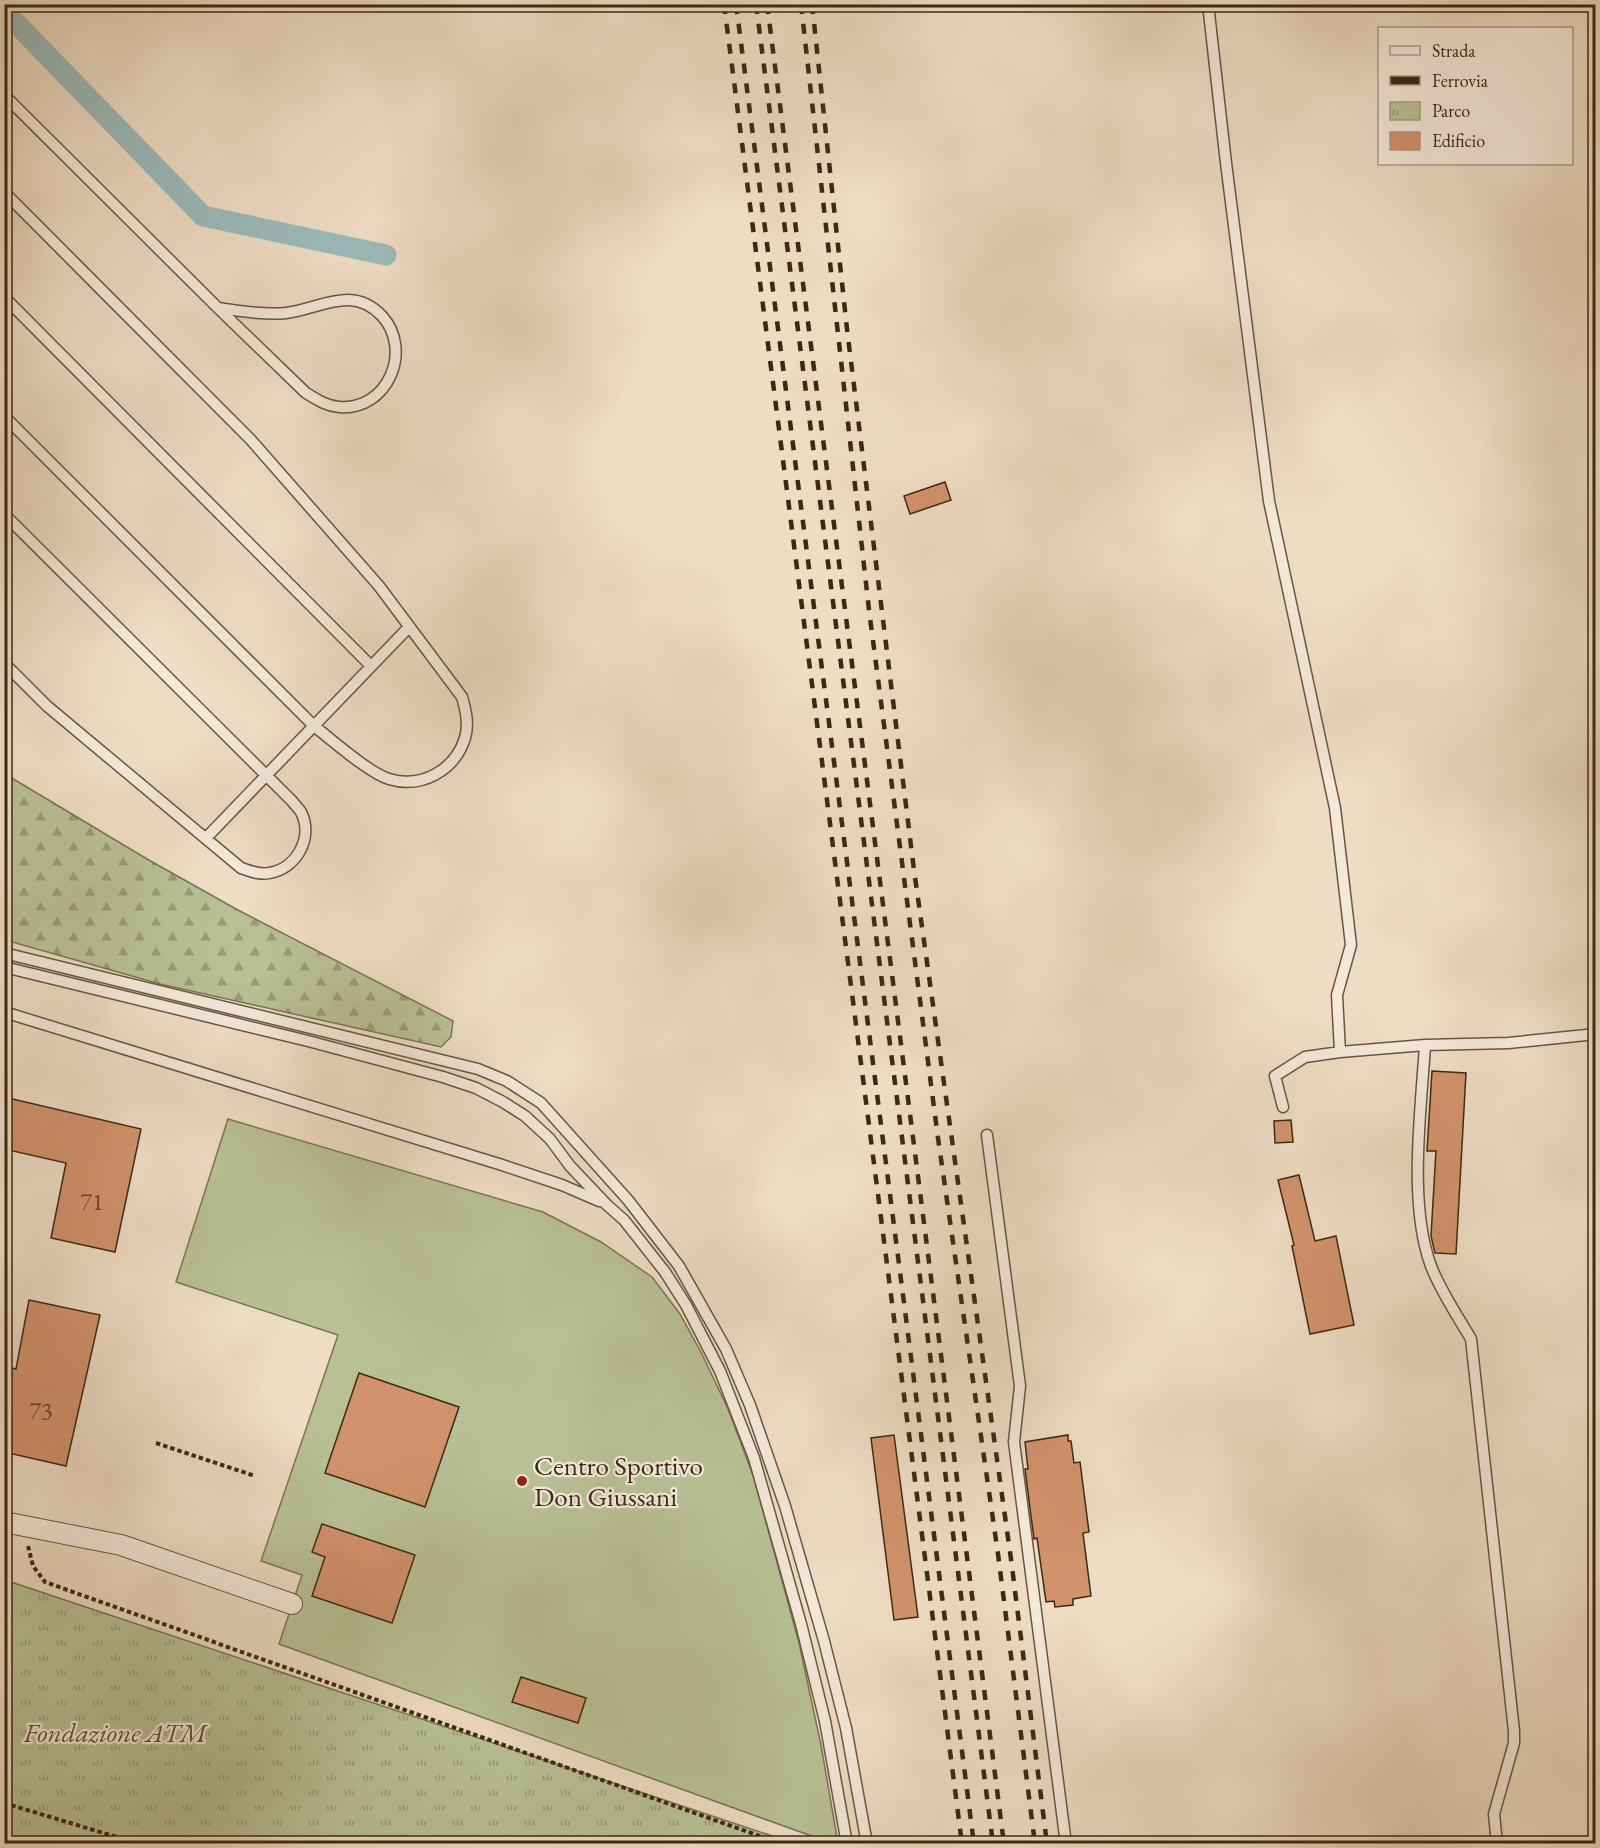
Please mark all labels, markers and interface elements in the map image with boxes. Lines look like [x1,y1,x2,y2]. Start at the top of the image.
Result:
legend [1378,27,1573,165]
text: Strada [1432,39,1476,62]
text: Ferrovia [1432,69,1489,92]
text: Parco [1432,99,1470,122]
text: Edificio [1432,129,1485,152]
house number: 71 [80,1186,104,1217]
house number: 73 [29,1395,53,1426]
place label: Centro Sportivo Don Giussani [534,1448,703,1514]
marker: Centro Sportivo Don Giussani [515,1474,529,1488]
park label: Fondazione ATM [22,1715,209,1750]

